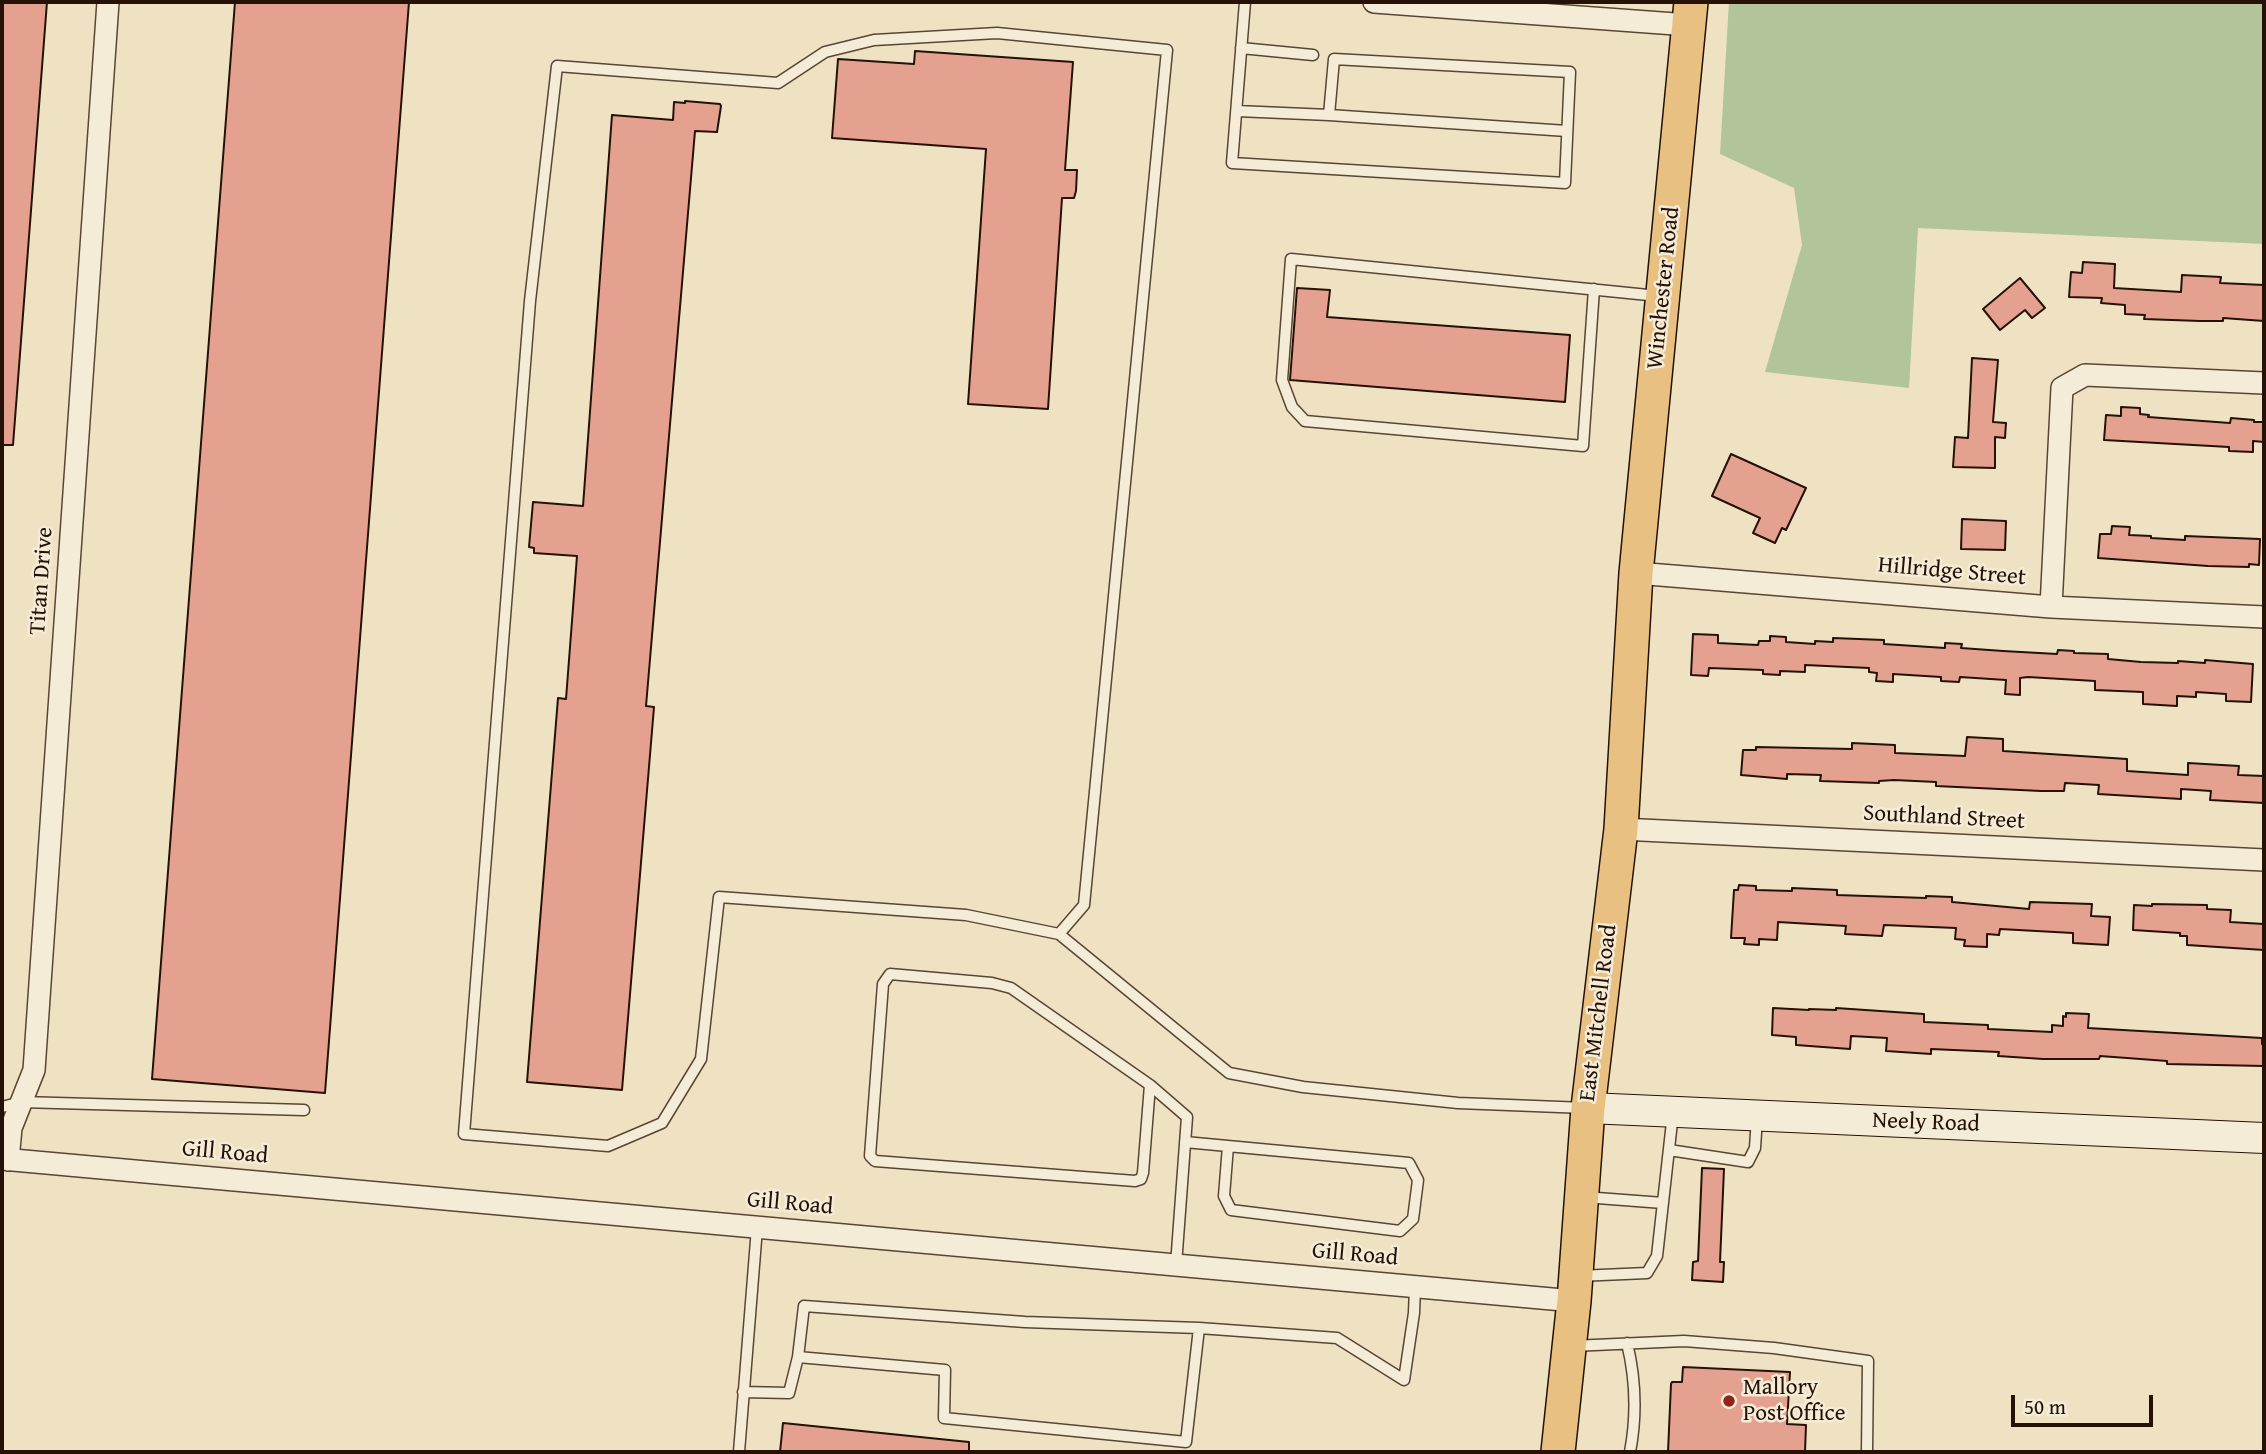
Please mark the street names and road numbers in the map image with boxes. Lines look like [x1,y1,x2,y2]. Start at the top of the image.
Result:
street label: Winchester Road [1642,205,1686,371]
street label: Titan Drive [24,526,60,636]
street label: Hillridge Street [1877,552,2027,592]
street label: Southland Street [1862,800,2026,836]
street label: East Mitchell Road [1574,923,1624,1103]
street label: Neely Road [1872,1107,1980,1139]
street label: Gill Road [181,1135,269,1171]
street label: Gill Road [746,1186,834,1222]
street label: Gill Road [1311,1237,1399,1273]

